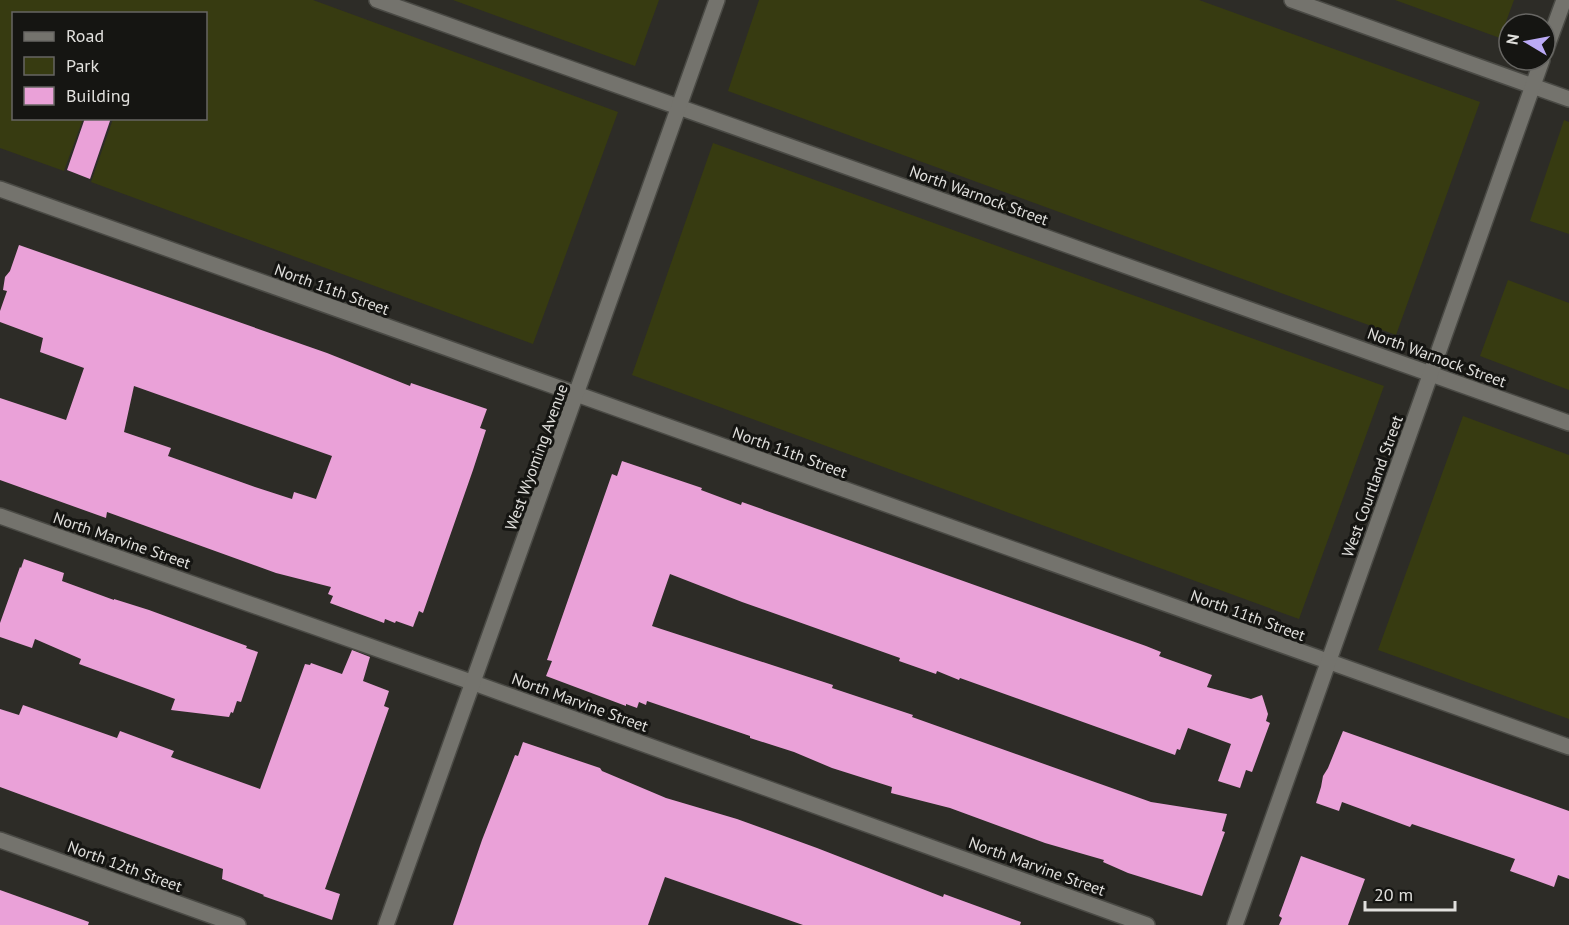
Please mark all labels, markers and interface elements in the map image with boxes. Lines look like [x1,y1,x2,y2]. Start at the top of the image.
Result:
legend [12,12,207,120]
north arrow [1497,12,1557,72]
text: Road [66,24,104,47]
text: N [1501,32,1523,46]
text: Park [66,54,99,77]
text: Building [66,84,130,107]
street label: North Warnock Street [907,161,1052,230]
street label: North 11th Street [272,259,393,319]
street label: North Warnock Street [1365,323,1510,392]
street label: West Wyoming Avenue [500,381,572,533]
street label: West Courtland Street [1337,412,1407,560]
street label: North 11th Street [730,422,851,482]
street label: North Marvine Street [51,507,194,573]
street label: North 11th Street [1188,585,1309,645]
street label: North Marvine Street [509,668,652,736]
street label: North Marvine Street [966,832,1109,900]
street label: North 12th Street [65,836,186,896]
scale bar [1365,874,1455,912]
text: 20 m [1374,883,1413,906]

